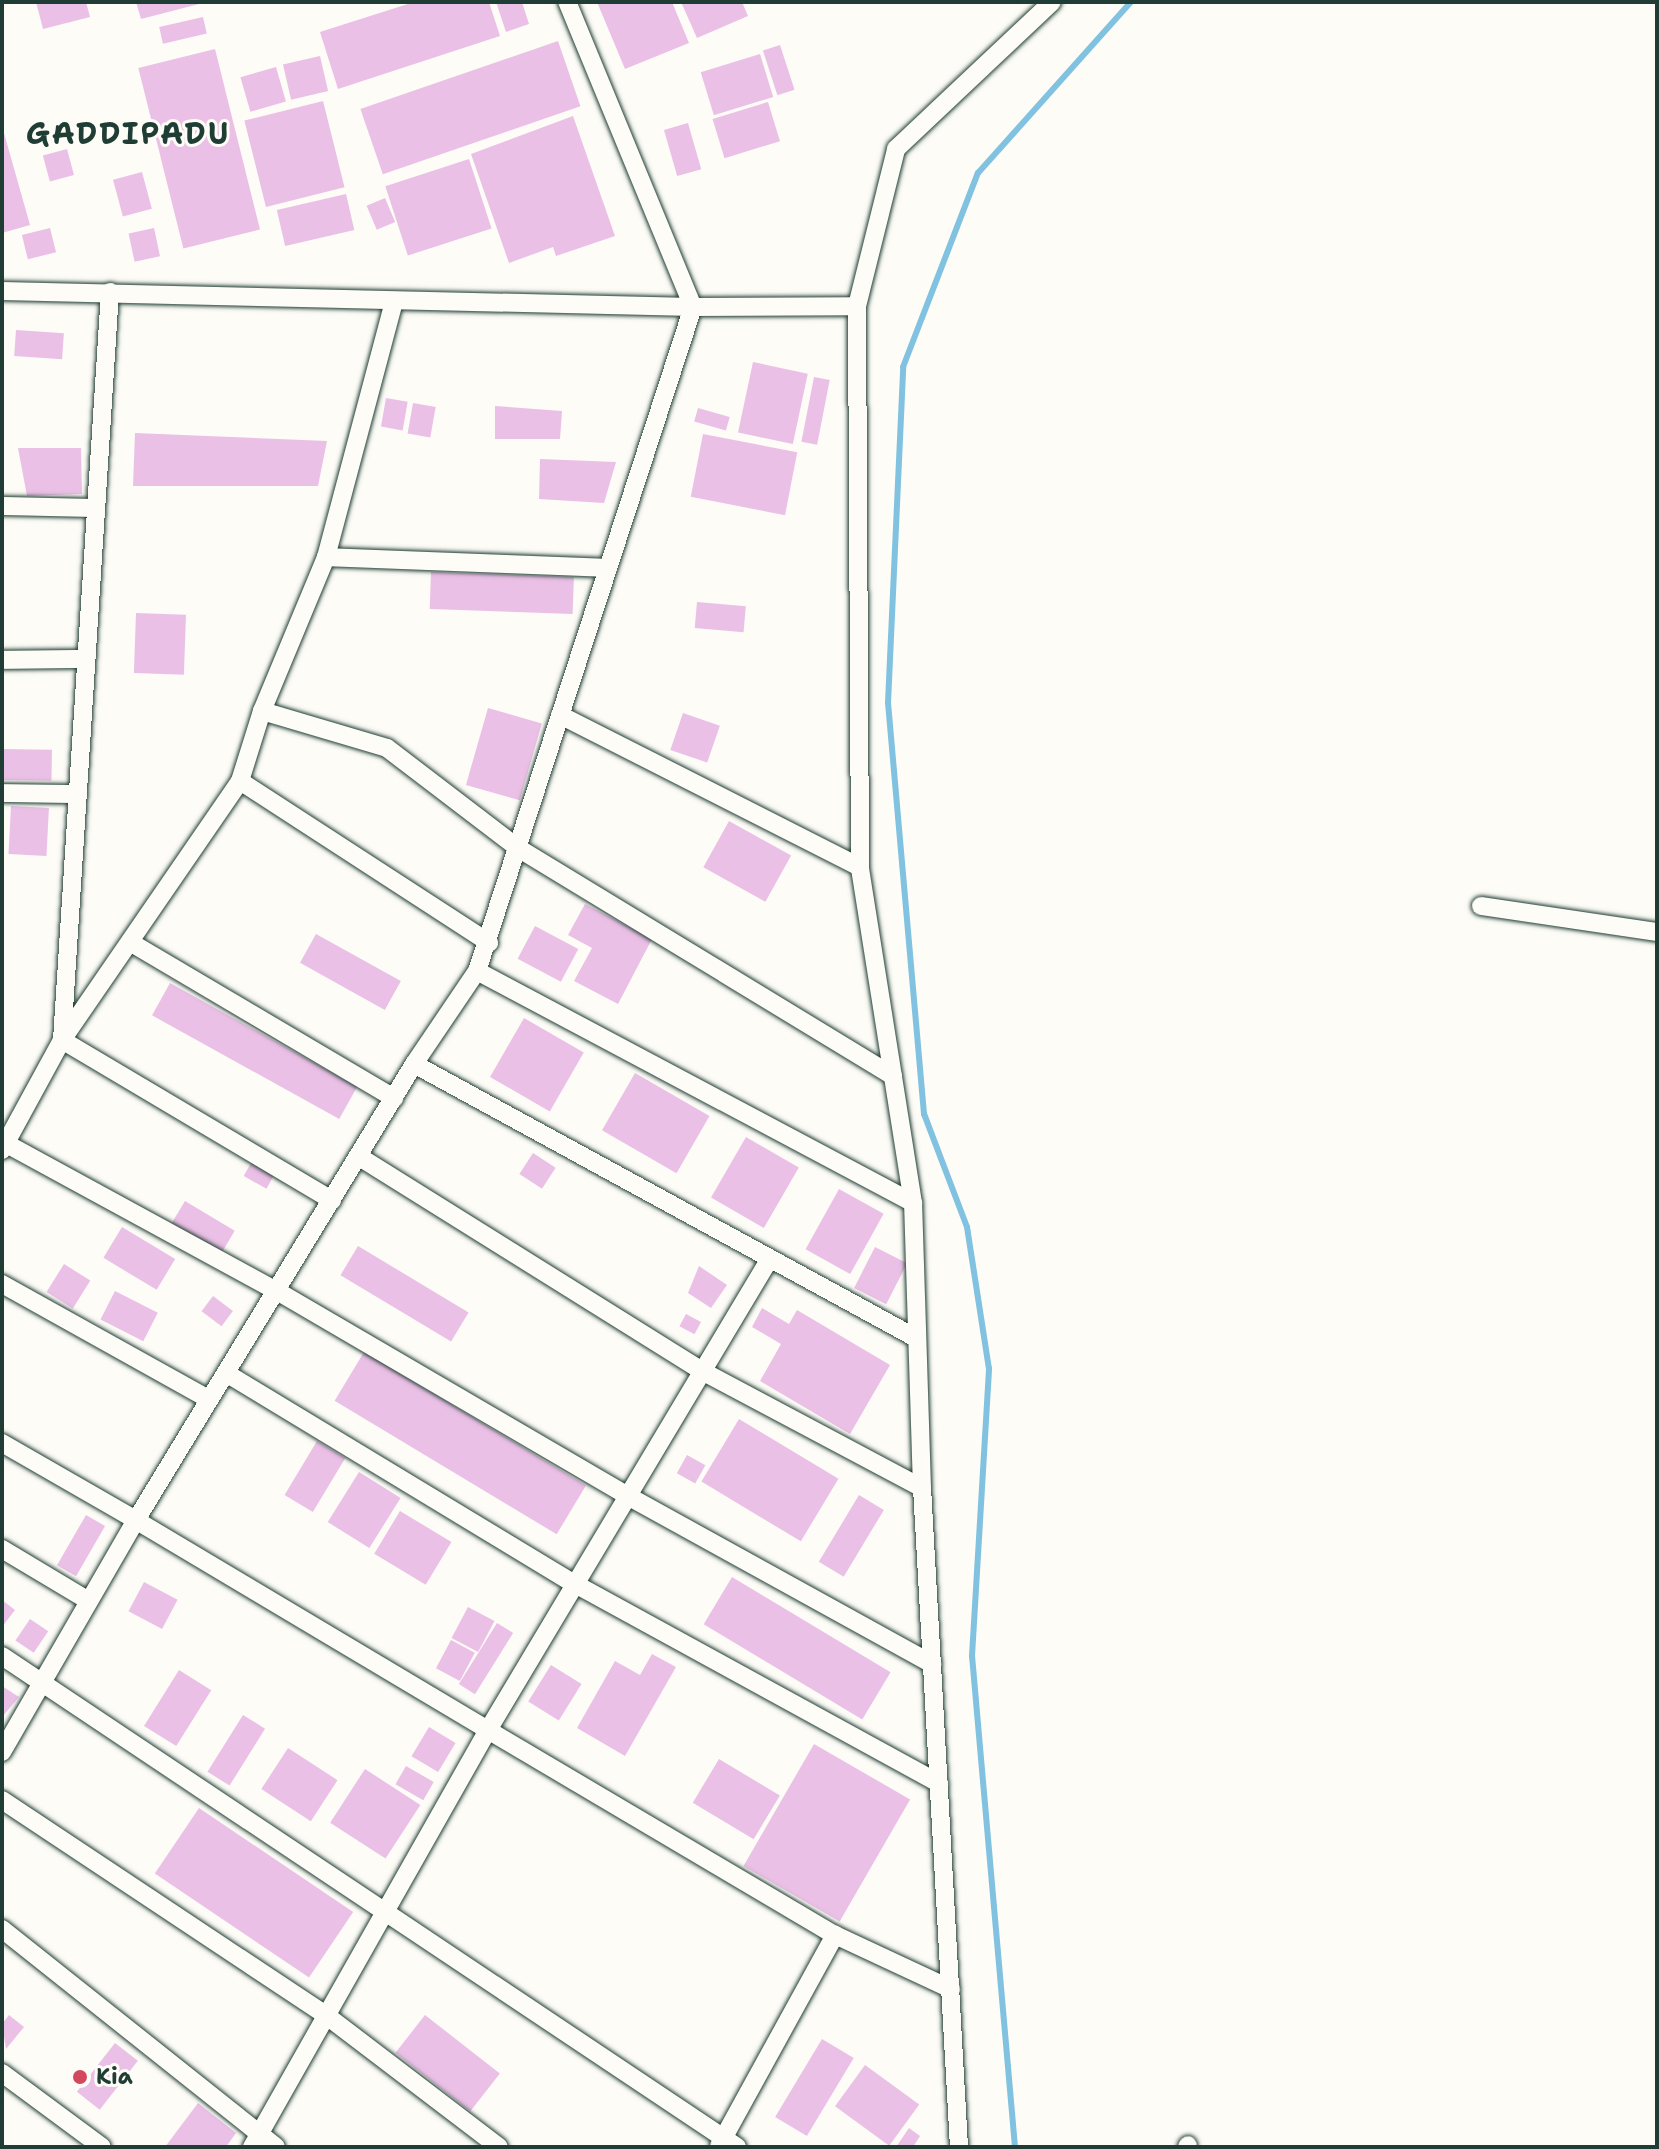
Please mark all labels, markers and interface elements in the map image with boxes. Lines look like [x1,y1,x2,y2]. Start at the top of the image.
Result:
district label: GADDIPADU [26,116,230,152]
place label: Kia [96,2064,133,2090]
marker: Kia [71,2068,89,2086]

